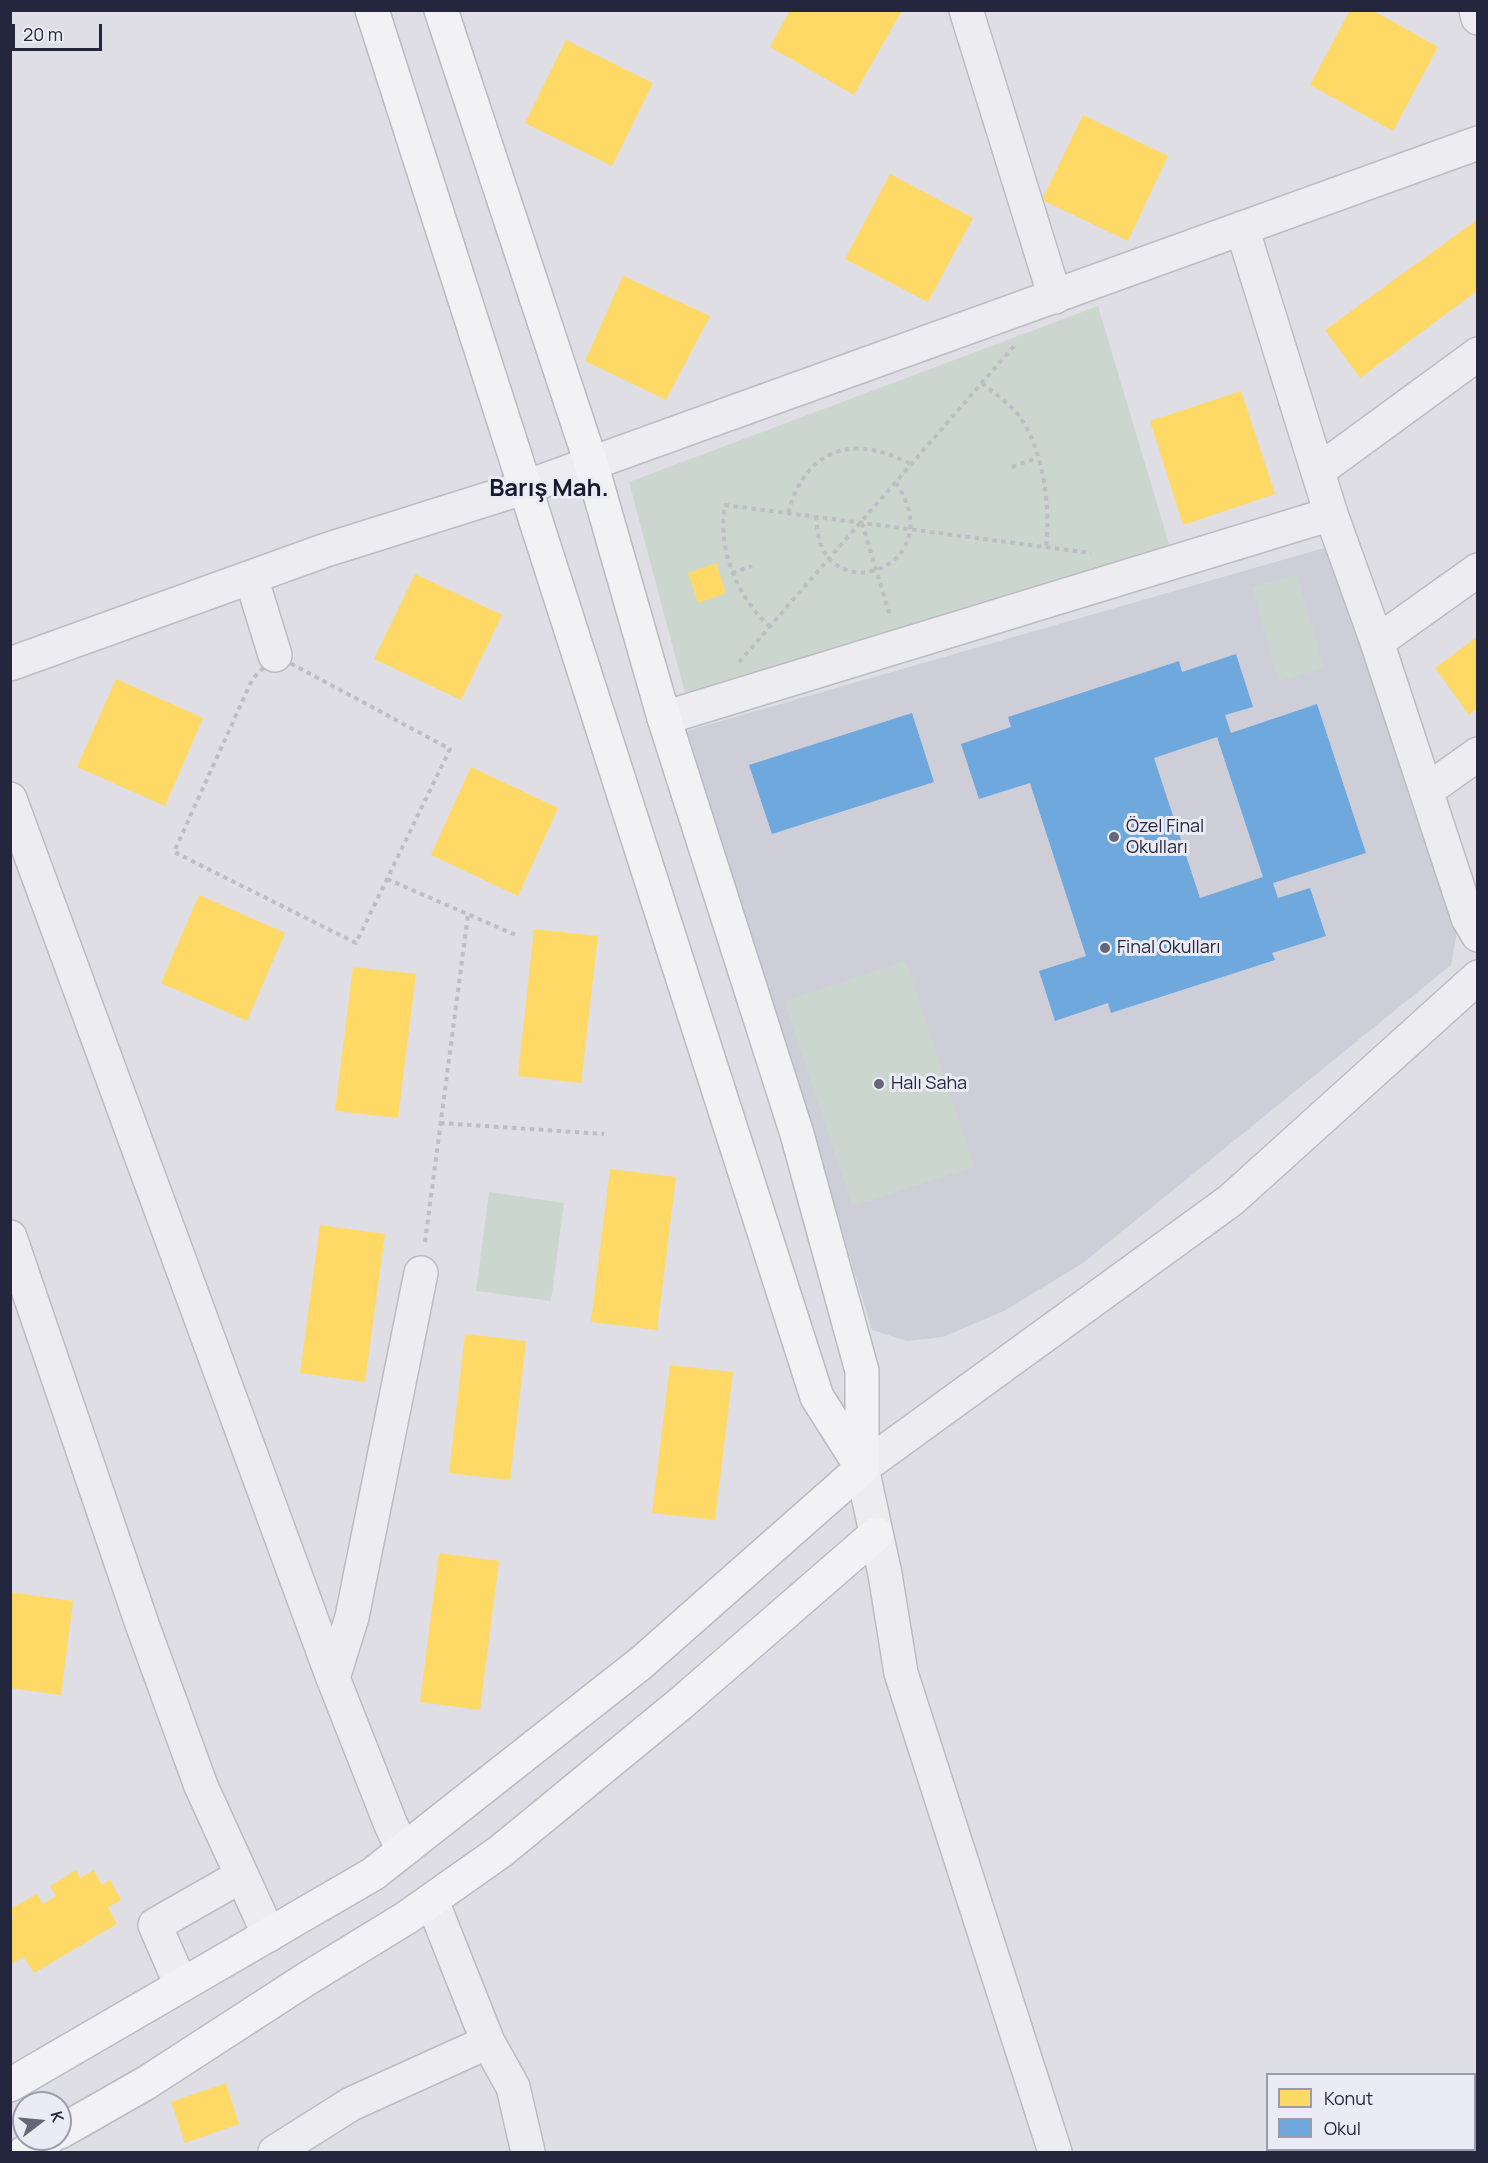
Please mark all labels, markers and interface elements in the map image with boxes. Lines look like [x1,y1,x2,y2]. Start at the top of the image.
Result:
scale bar [15,12,105,50]
text: 20 m [23,22,63,46]
district label: Barış Mah. [489,475,609,503]
place label: Özel Final Okulları [1126,816,1204,858]
marker: Özel Final Okulları [1107,830,1121,844]
place label: Final Okulları [1117,937,1220,959]
marker: Final Okulları [1098,941,1112,955]
place label: Halı Saha [891,1073,967,1095]
marker: Halı Saha [872,1077,886,1091]
legend [1266,2073,1476,2151]
text: Konut [1324,2086,1373,2110]
north arrow [12,2091,72,2151]
text: K [45,2109,69,2125]
text: Okul [1324,2116,1361,2140]

